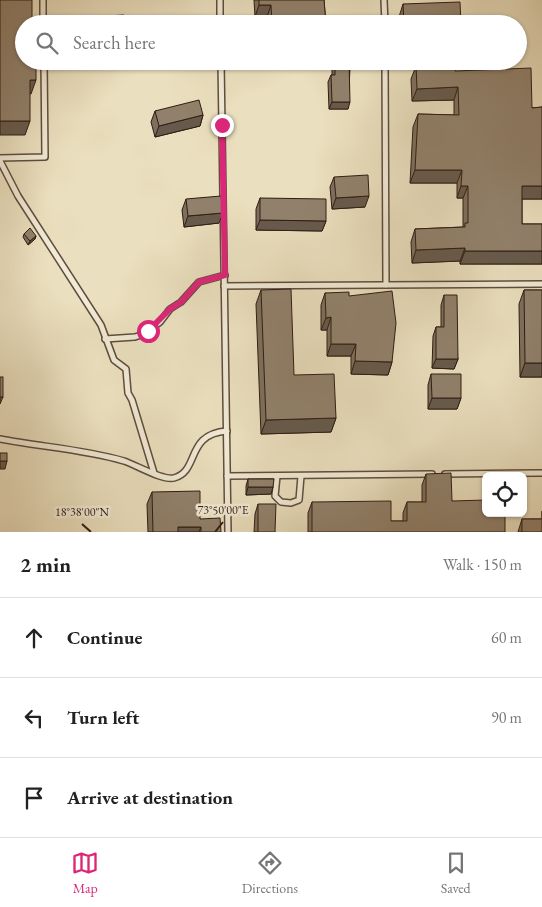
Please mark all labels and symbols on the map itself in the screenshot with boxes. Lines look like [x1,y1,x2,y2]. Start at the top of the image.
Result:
route end [211,114,234,137]
route start [137,320,160,343]
text: 73°50'00"E [197,502,249,518]
text: 18°38'00"N [55,504,109,520]

